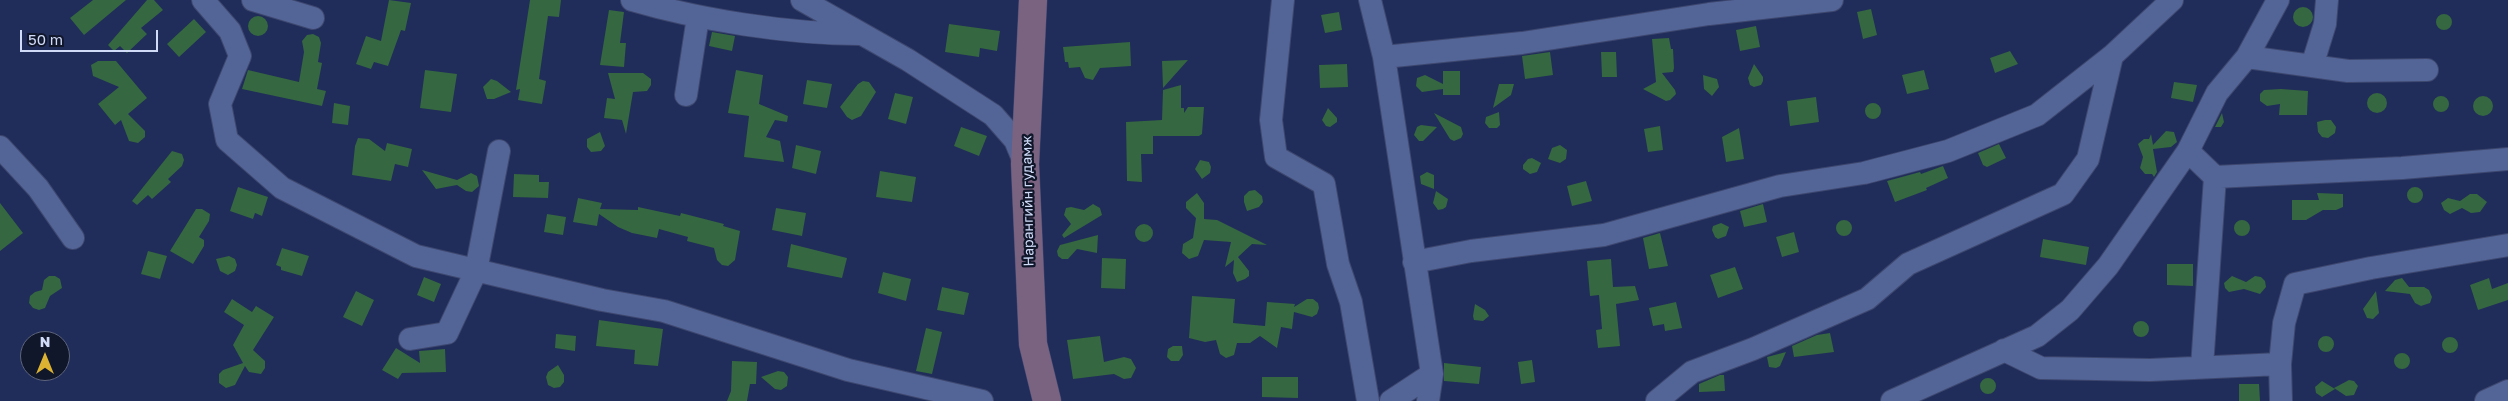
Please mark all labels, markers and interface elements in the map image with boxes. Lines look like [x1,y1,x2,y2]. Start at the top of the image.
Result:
scale bar [22,20,160,52]
text: 50 m [28,30,63,48]
street label: Нарангийн гудамж [1018,135,1038,267]
north arrow [20,331,70,381]
text: N [40,333,50,350]

